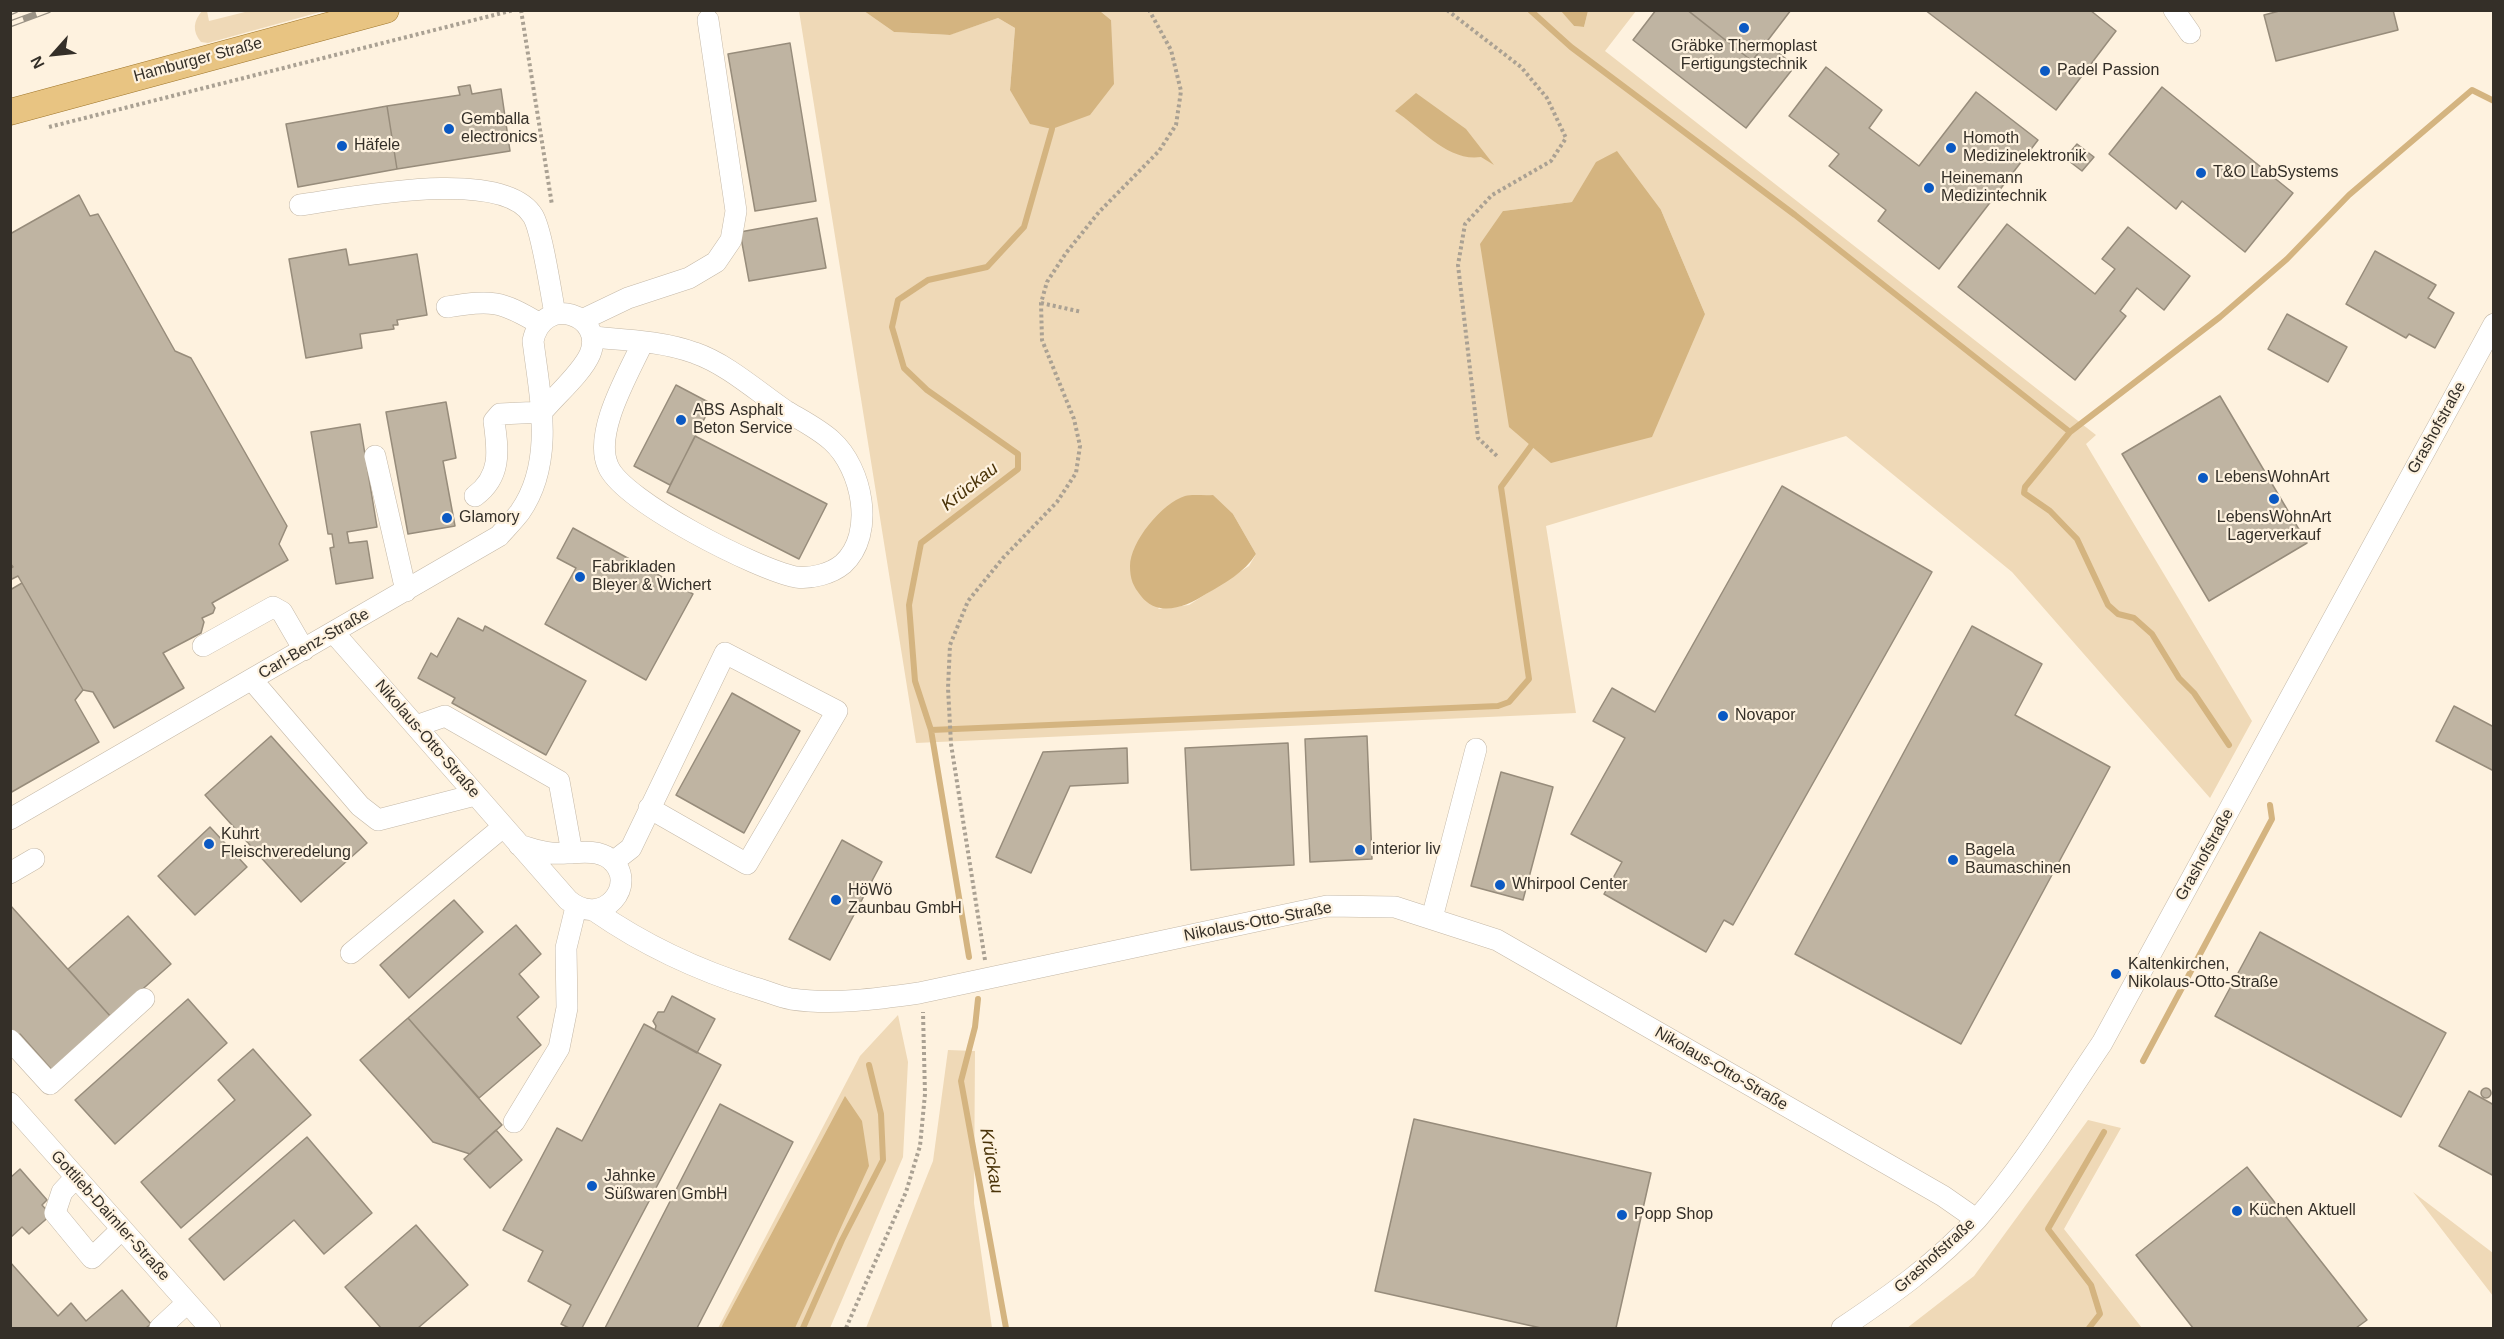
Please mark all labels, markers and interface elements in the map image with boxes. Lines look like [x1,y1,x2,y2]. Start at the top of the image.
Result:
marker: Gräbke Thermoplast Fertigungstechnik [1737,21,1751,35]
north arrow [24,24,84,84]
street label: Hamburger Straße [132,34,264,86]
place label: Gräbke Thermoplast Fertigungstechnik [1671,37,1817,75]
text: N [27,53,48,71]
place label: Padel Passion [2057,61,2159,81]
marker: Padel Passion [2038,64,2052,78]
place label: Gemballa electronics [461,110,537,148]
marker: Gemballa electronics [442,122,456,136]
place label: Homoth Medizinelektronik [1963,129,2087,167]
place label: Häfele [354,136,400,156]
marker: Häfele [335,139,349,153]
marker: Homoth Medizinelektronik [1944,141,1958,155]
place label: T&O LabSystems [2213,163,2338,183]
marker: T&O LabSystems [2194,166,2208,180]
place label: Heinemann Medizintechnik [1941,169,2047,207]
marker: Heinemann Medizintechnik [1922,181,1936,195]
street label: Grashofstraße [2404,379,2470,477]
place label: ABS Asphalt Beton Service [693,401,793,439]
marker: ABS Asphalt Beton Service [674,413,688,427]
water label: Krückau [937,458,1003,516]
place label: LebensWohnArt [2215,468,2329,488]
marker: LebensWohnArt [2196,471,2210,485]
marker: LebensWohnArt Lagerverkauf [2267,492,2281,506]
place label: Glamory [459,508,519,528]
place label: LebensWohnArt Lagerverkauf [2217,508,2331,546]
marker: Glamory [440,511,454,525]
place label: Fabrikladen Bleyer & Wichert [592,558,711,596]
marker: Fabrikladen Bleyer & Wichert [573,570,587,584]
street label: Carl-Benz-Straße [255,605,373,683]
street label: Nikolaus-Otto-Straße [370,676,484,802]
place label: Novapor [1735,706,1795,726]
marker: Novapor [1716,709,1730,723]
street label: Grashofstraße [2172,806,2238,904]
place label: Kuhrt Fleischveredelung [221,825,351,863]
marker: Kuhrt Fleischveredelung [202,837,216,851]
place label: interior liv [1372,840,1440,860]
place label: Bagela Baumaschinen [1965,841,2071,879]
marker: interior liv [1353,843,1367,857]
marker: Bagela Baumaschinen [1946,853,1960,867]
place label: Whirpool Center [1512,875,1628,895]
marker: Whirpool Center [1493,878,1507,892]
place label: HöWö Zaunbau GmbH [848,881,962,919]
marker: HöWö Zaunbau GmbH [829,893,843,907]
street label: Nikolaus-Otto-Straße [1182,898,1334,946]
place label: Kaltenkirchen, Nikolaus-Otto-Straße [2128,955,2278,993]
marker: Kaltenkirchen, Nikolaus-Otto-Straße [2109,967,2123,981]
street label: Nikolaus-Otto-Straße [1651,1023,1791,1115]
water label: Krückau [975,1127,1007,1195]
street label: Gottlieb-Daimler-Straße [46,1147,174,1285]
place label: Jahnke Süßwaren GmbH [604,1167,728,1205]
marker: Jahnke Süßwaren GmbH [585,1179,599,1193]
place label: Küchen Aktuell [2249,1201,2356,1221]
marker: Küchen Aktuell [2230,1204,2244,1218]
place label: Popp Shop [1634,1205,1713,1225]
marker: Popp Shop [1615,1208,1629,1222]
street label: Grashofstraße [1891,1215,1979,1297]

